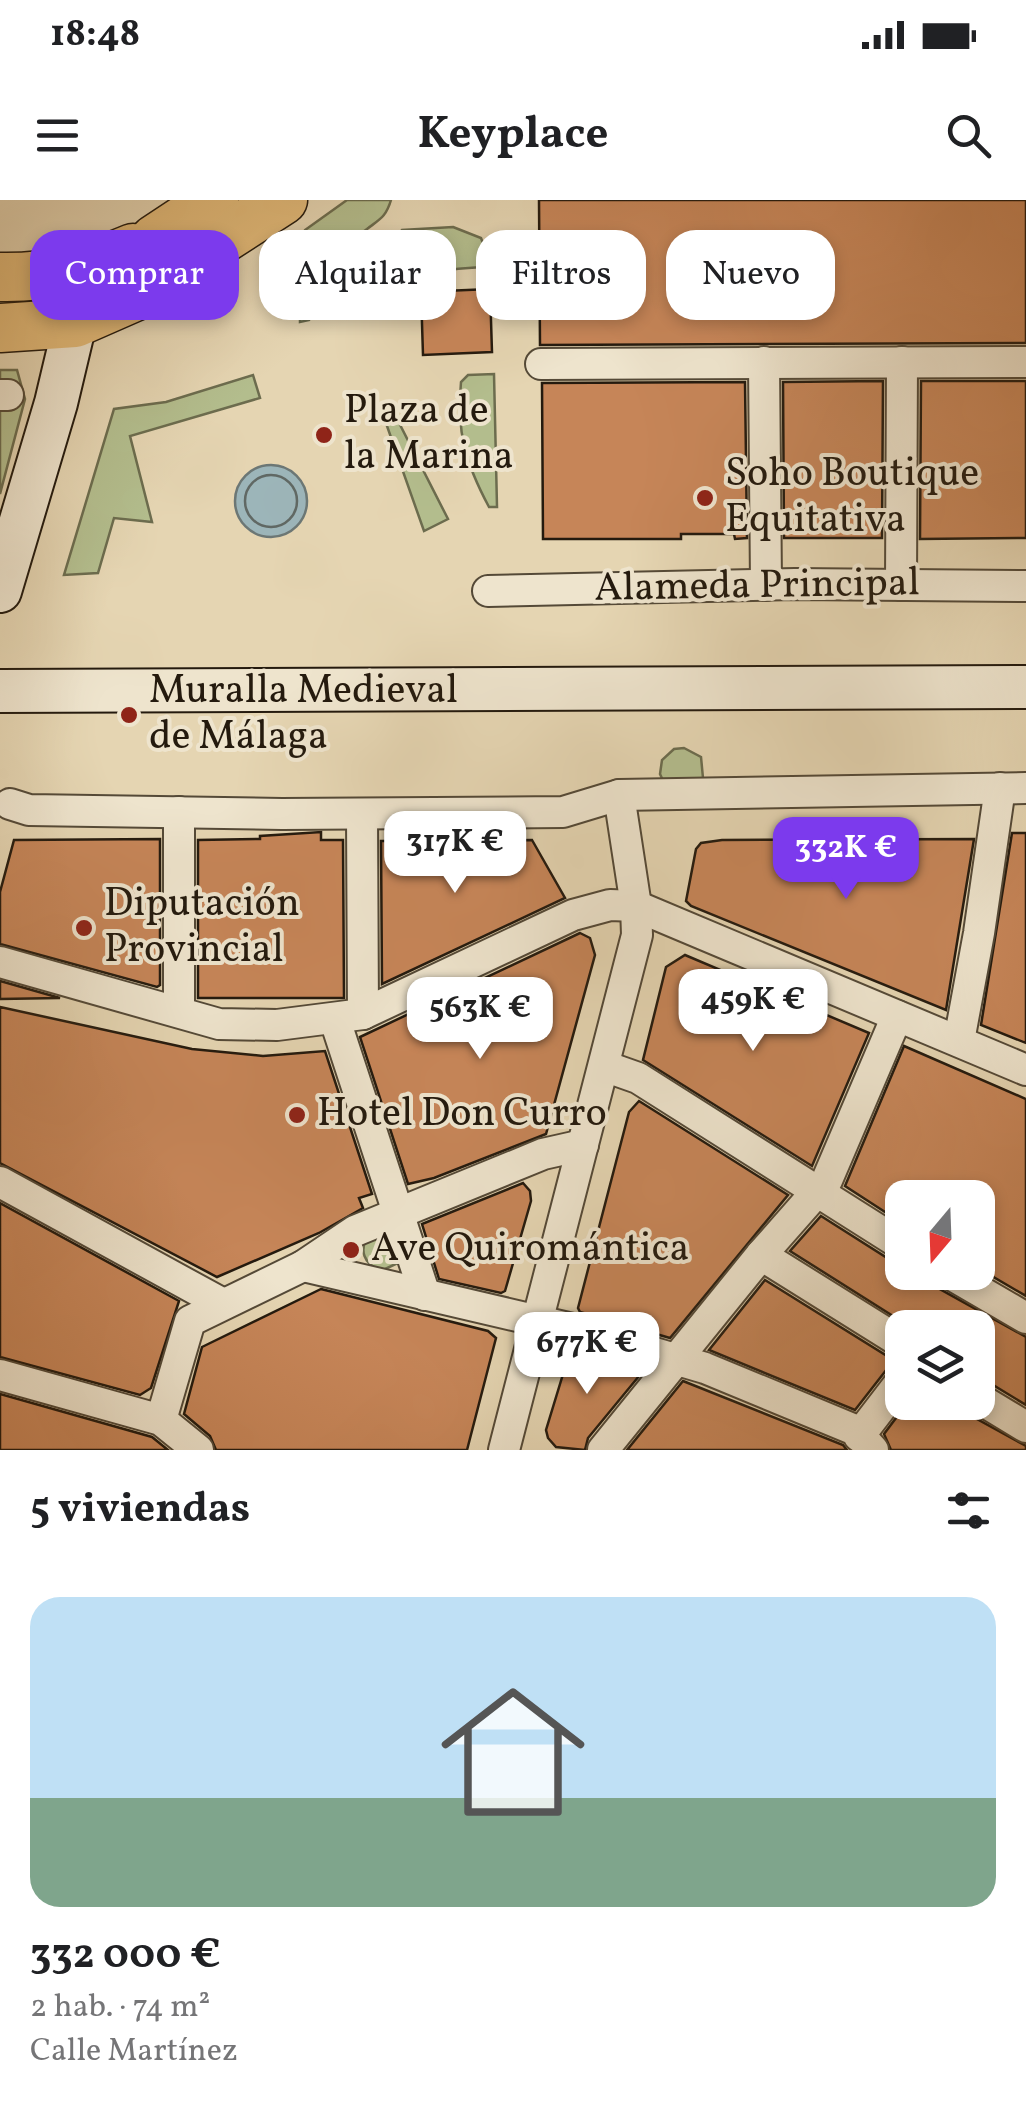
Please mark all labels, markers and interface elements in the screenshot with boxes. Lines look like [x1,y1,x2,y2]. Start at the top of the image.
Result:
text: 18:48 [50,9,140,62]
text: Keyplace [418,104,608,167]
icon: menu [30,108,85,163]
icon: search [941,108,996,163]
chip: Comprar [30,230,239,320]
chip: Alquilar [259,230,456,320]
chip: Filtros [476,230,646,320]
chip: Nuevo [666,230,835,320]
place label: Plaza de la Marina [344,384,514,486]
marker: Plaza de la Marina [313,424,335,446]
place label: Soho Boutique Equitativa [725,447,979,549]
marker: Soho Boutique Equitativa [694,487,716,509]
street label: Alameda Principal [594,556,920,618]
place label: Muralla Medieval de Málaga [149,664,458,766]
marker: Muralla Medieval de Málaga [118,704,140,726]
pin: 317K € [374,811,536,896]
pin: 332K € [765,817,927,902]
text: 317K € [406,821,504,865]
text: 332K € [795,827,897,871]
place label: Diputación Provincial [104,877,300,979]
marker: Diputación Provincial [73,917,95,939]
pin: 459K € [672,969,834,1054]
pin: 563K € [399,977,561,1062]
text: 459K € [701,979,805,1023]
text: 563K € [429,987,531,1031]
place label: Hotel Don Curro [317,1087,607,1143]
marker: Hotel Don Curro [286,1104,308,1126]
north arrow [885,1180,995,1290]
map controls [885,1180,995,1420]
place label: Ave Quiromántica [371,1222,689,1278]
marker: Ave Quiromántica [340,1239,362,1261]
button: layers [885,1310,995,1420]
pin: 677K € [506,1312,668,1397]
text: 677K € [536,1322,638,1366]
text: 5 viviendas [30,1481,250,1540]
icon: filters [941,1483,996,1538]
icon: home [423,1662,603,1842]
text: 332 000 € [30,1927,221,1986]
text: 2 hab. · 74 m² [30,1986,210,2030]
text: Calle Martínez [30,2030,238,2074]

